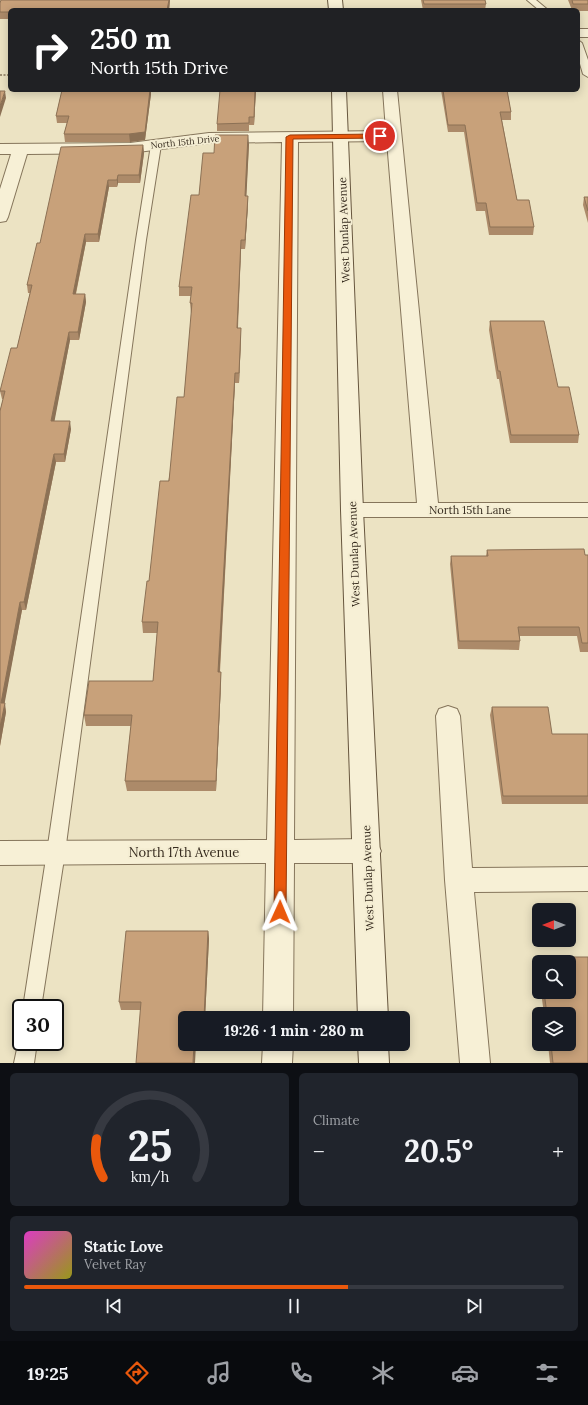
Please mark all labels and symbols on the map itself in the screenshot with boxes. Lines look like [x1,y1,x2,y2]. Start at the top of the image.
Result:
pin [363,119,397,153]
street label: North 15th Drive [150,132,220,151]
street label: West Dunlap Avenue [335,177,353,283]
street label: West Dunlap Avenue [345,501,363,607]
street label: North 15th Lane [429,503,511,517]
street label: West Dunlap Avenue [359,825,377,931]
street label: North 17th Avenue [129,844,239,861]
position arrow [259,891,301,933]
north arrow [532,903,576,947]
speed limit sign: 30 [12,999,64,1051]

